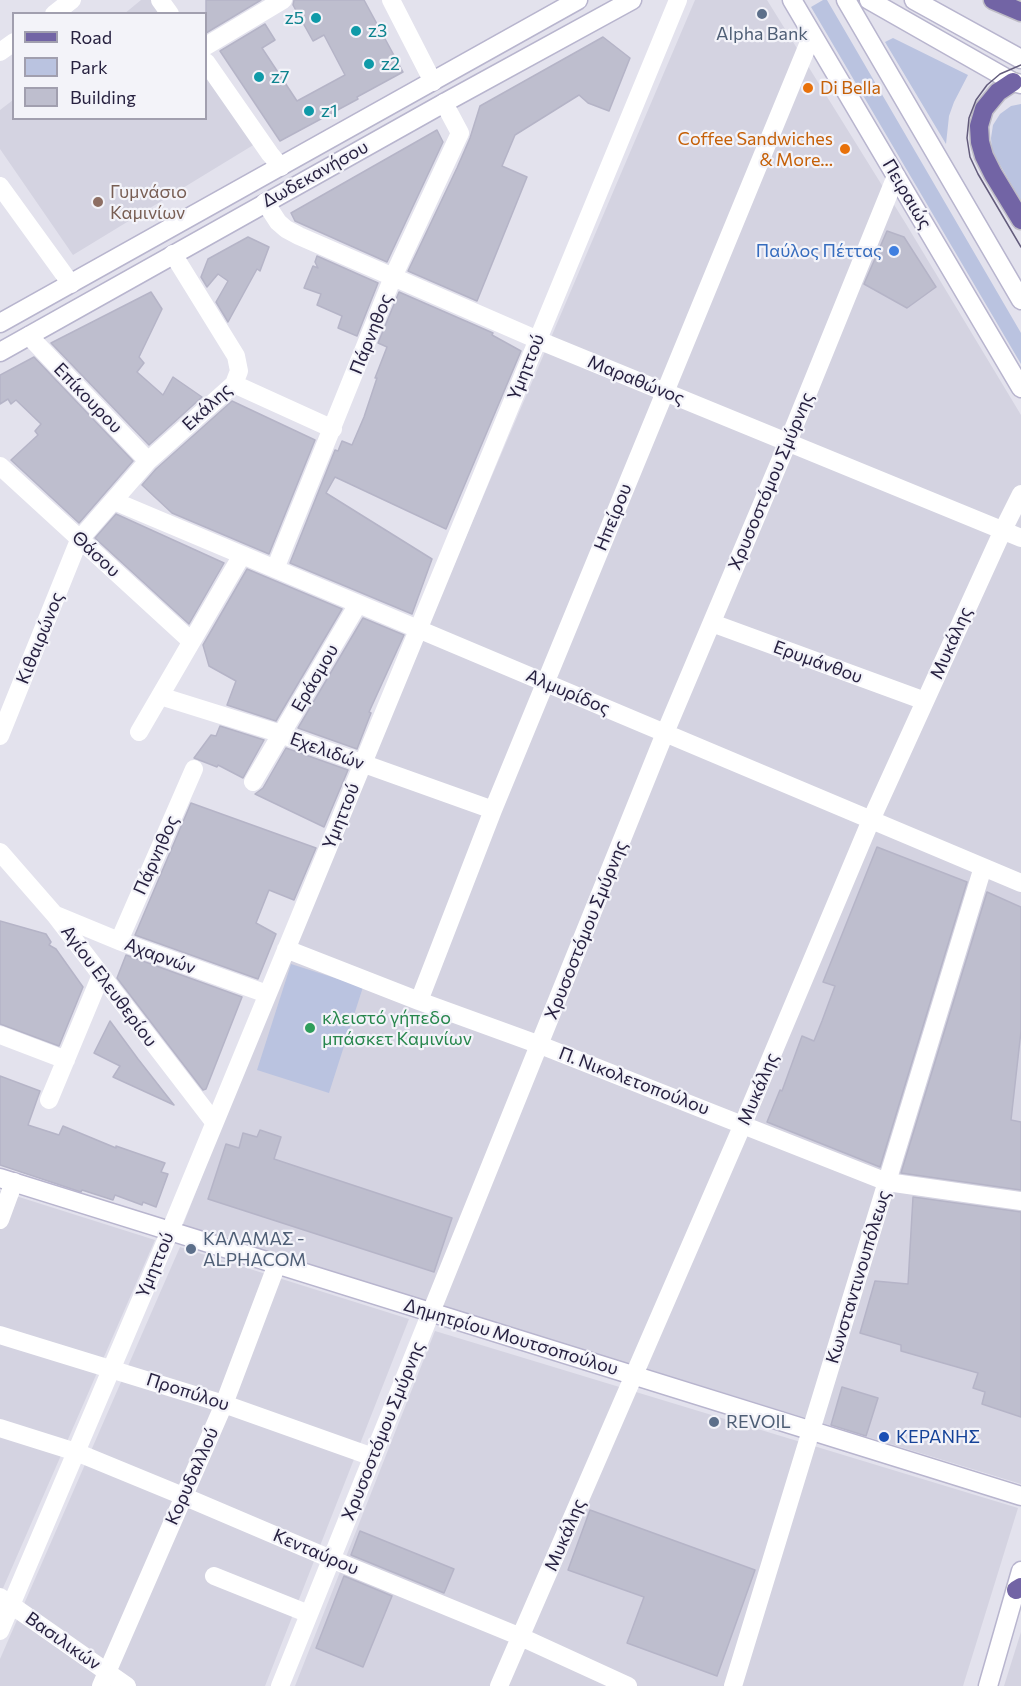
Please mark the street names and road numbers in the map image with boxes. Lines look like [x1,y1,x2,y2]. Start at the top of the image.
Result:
street label: Δωδεκανήσου [258,136,372,212]
street label: Πειραιώς [878,155,936,233]
street label: Πάρνηθος [345,291,397,377]
street label: Υμηττού [503,331,549,403]
street label: Μαραθώνος [584,351,688,409]
street label: Επίκουρου [49,358,127,438]
street label: Εκάλης [178,379,236,435]
street label: Χρυσοστόμου Σμύρνης [724,389,818,573]
street label: Ηπείρου [590,480,636,554]
street label: Θάσου [67,526,125,582]
street label: Κιθαιρώνος [12,589,68,687]
street label: Μυκάλης [926,604,976,682]
street label: Ερυμάνθου [770,636,866,688]
street label: Εράσμου [287,640,343,716]
street label: Αλμυρίδος [523,665,613,719]
street label: Εχελιδών [287,728,367,774]
street label: Υμηττού [318,780,364,852]
street label: Πάρνηθος [129,812,183,898]
street label: Χρυσοστόμου Σμύρνης [540,838,632,1022]
street label: Αγίου Ελευθερίου [56,921,162,1051]
street label: Αχαρνών [121,933,199,979]
street label: Π. Νικολετοπούλου [556,1042,712,1120]
street label: Μυκάλης [733,1050,783,1128]
street label: Κωνσταντινουπόλεως [821,1188,895,1366]
street label: Υμηττού [132,1229,178,1301]
street label: Δημητρίου Μουτσοπούλου [401,1294,621,1380]
street label: Χρυσοστόμου Σμύρνης [337,1339,429,1523]
street label: Προπύλου [144,1368,232,1416]
street label: Κορυδαλλού [161,1424,223,1528]
street label: Μυκάλης [540,1496,590,1574]
street label: Κενταύρου [270,1524,362,1580]
street label: Βασιλικών [21,1607,105,1675]

